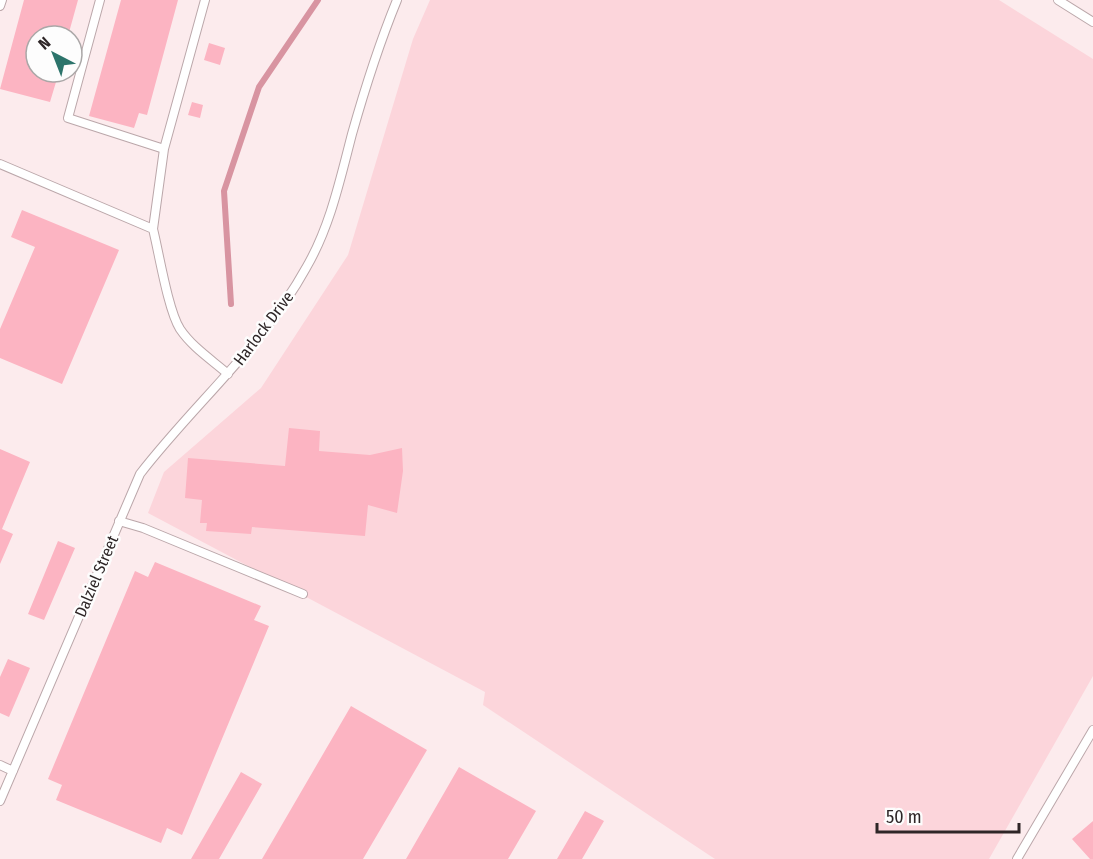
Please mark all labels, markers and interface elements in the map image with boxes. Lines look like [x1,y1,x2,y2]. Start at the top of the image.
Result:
north arrow [24,24,84,84]
text: N [34,33,54,53]
street label: Harlock Drive [229,288,297,369]
street label: Dalziel Street [71,532,122,620]
scale bar [877,796,1020,834]
text: 50 m [886,806,922,828]

